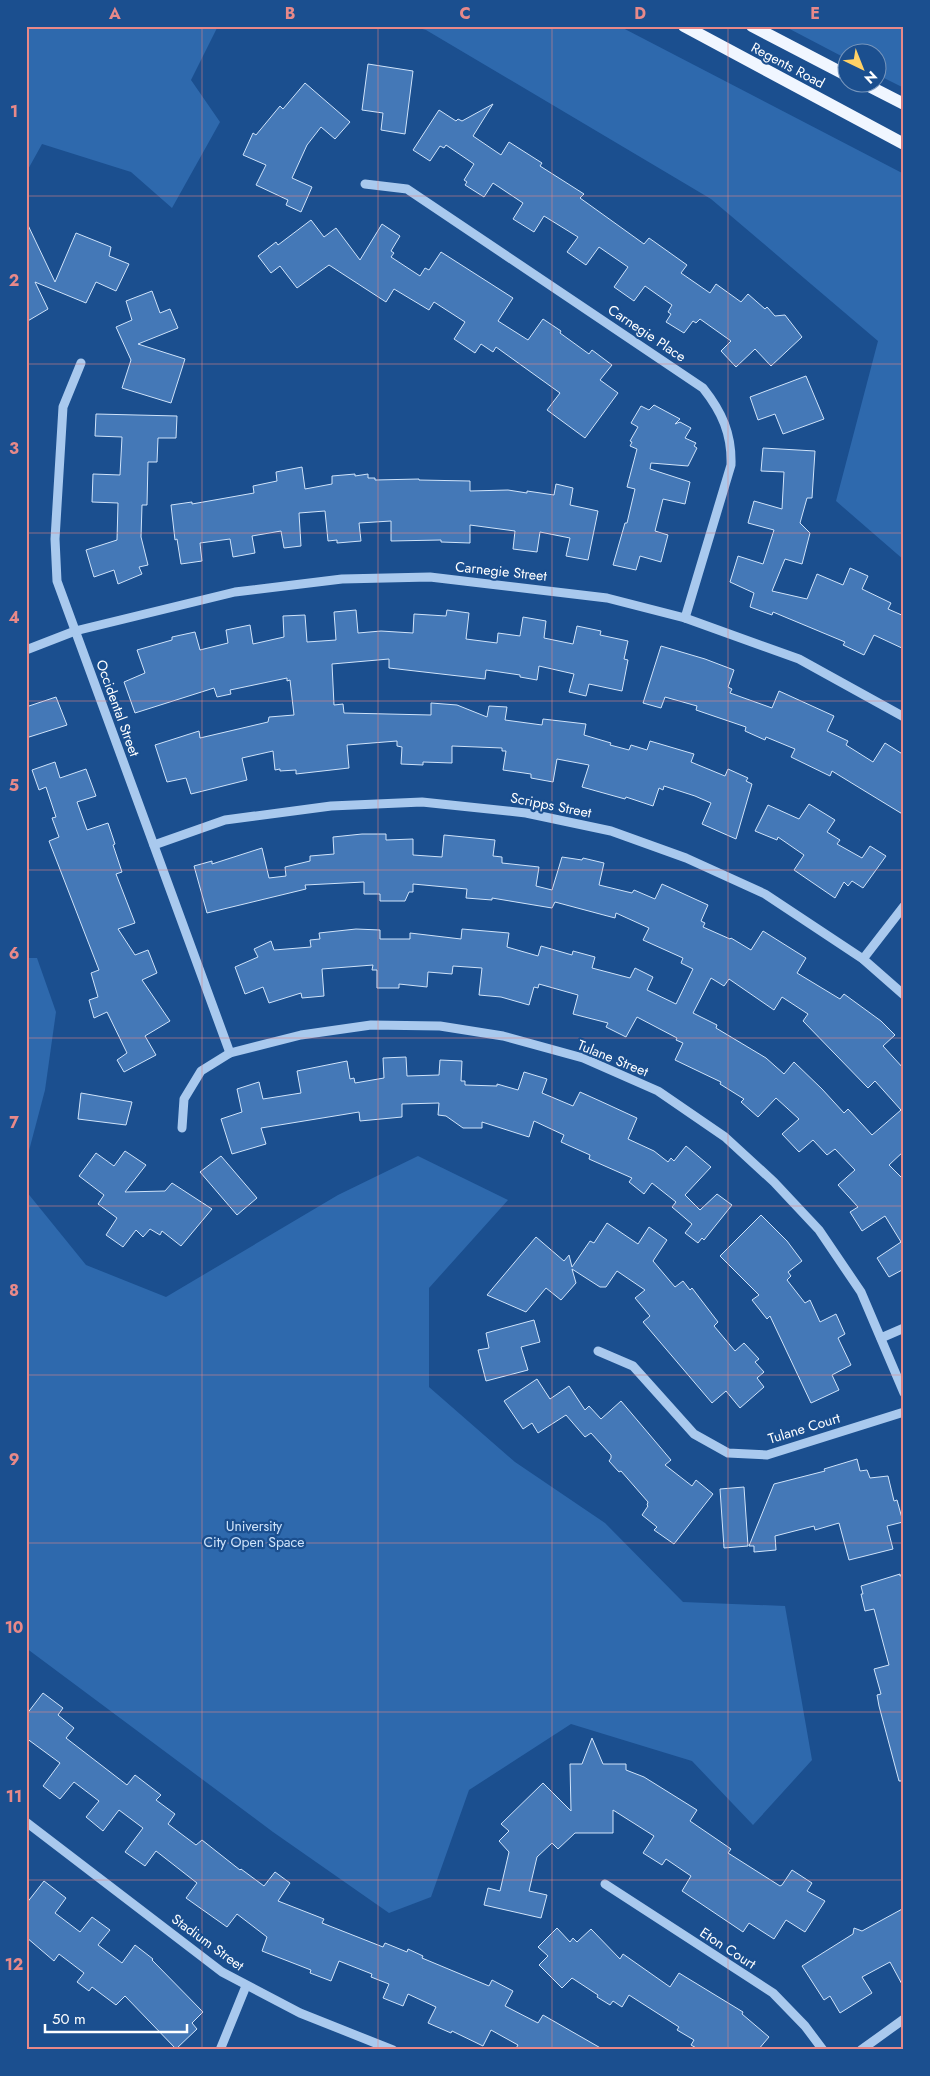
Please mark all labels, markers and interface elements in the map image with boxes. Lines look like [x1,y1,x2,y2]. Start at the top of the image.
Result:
text: A [108,2,121,25]
text: B [285,2,295,25]
text: C [459,2,471,25]
text: D [634,2,646,25]
text: E [810,2,820,25]
street label: Regents Road [748,37,828,93]
north arrow [838,42,888,92]
text: N [860,66,882,89]
text: 1 [10,100,18,123]
text: 2 [9,269,19,292]
street label: Carnegie Place [604,299,690,367]
text: 3 [9,437,19,460]
street label: Carnegie Street [454,556,548,586]
text: 4 [8,606,20,629]
street label: Occidental Street [91,657,145,760]
text: 5 [9,774,19,797]
street label: Scripps Street [509,787,594,823]
text: 6 [9,942,19,965]
street label: Tulane Street [575,1035,652,1082]
text: 7 [9,1111,19,1134]
text: 8 [9,1279,19,1302]
street label: Tulane Court [766,1407,843,1448]
text: 9 [9,1448,19,1471]
park label: University City Open Space [203,1516,305,1552]
text: 10 [5,1616,23,1639]
text: 11 [6,1785,22,1808]
street label: Stadium Street [168,1909,249,1976]
street label: Eton Court [696,1922,760,1974]
text: 12 [5,1953,23,1976]
scale bar [45,2001,188,2033]
text: 50 m [52,2008,86,2030]

